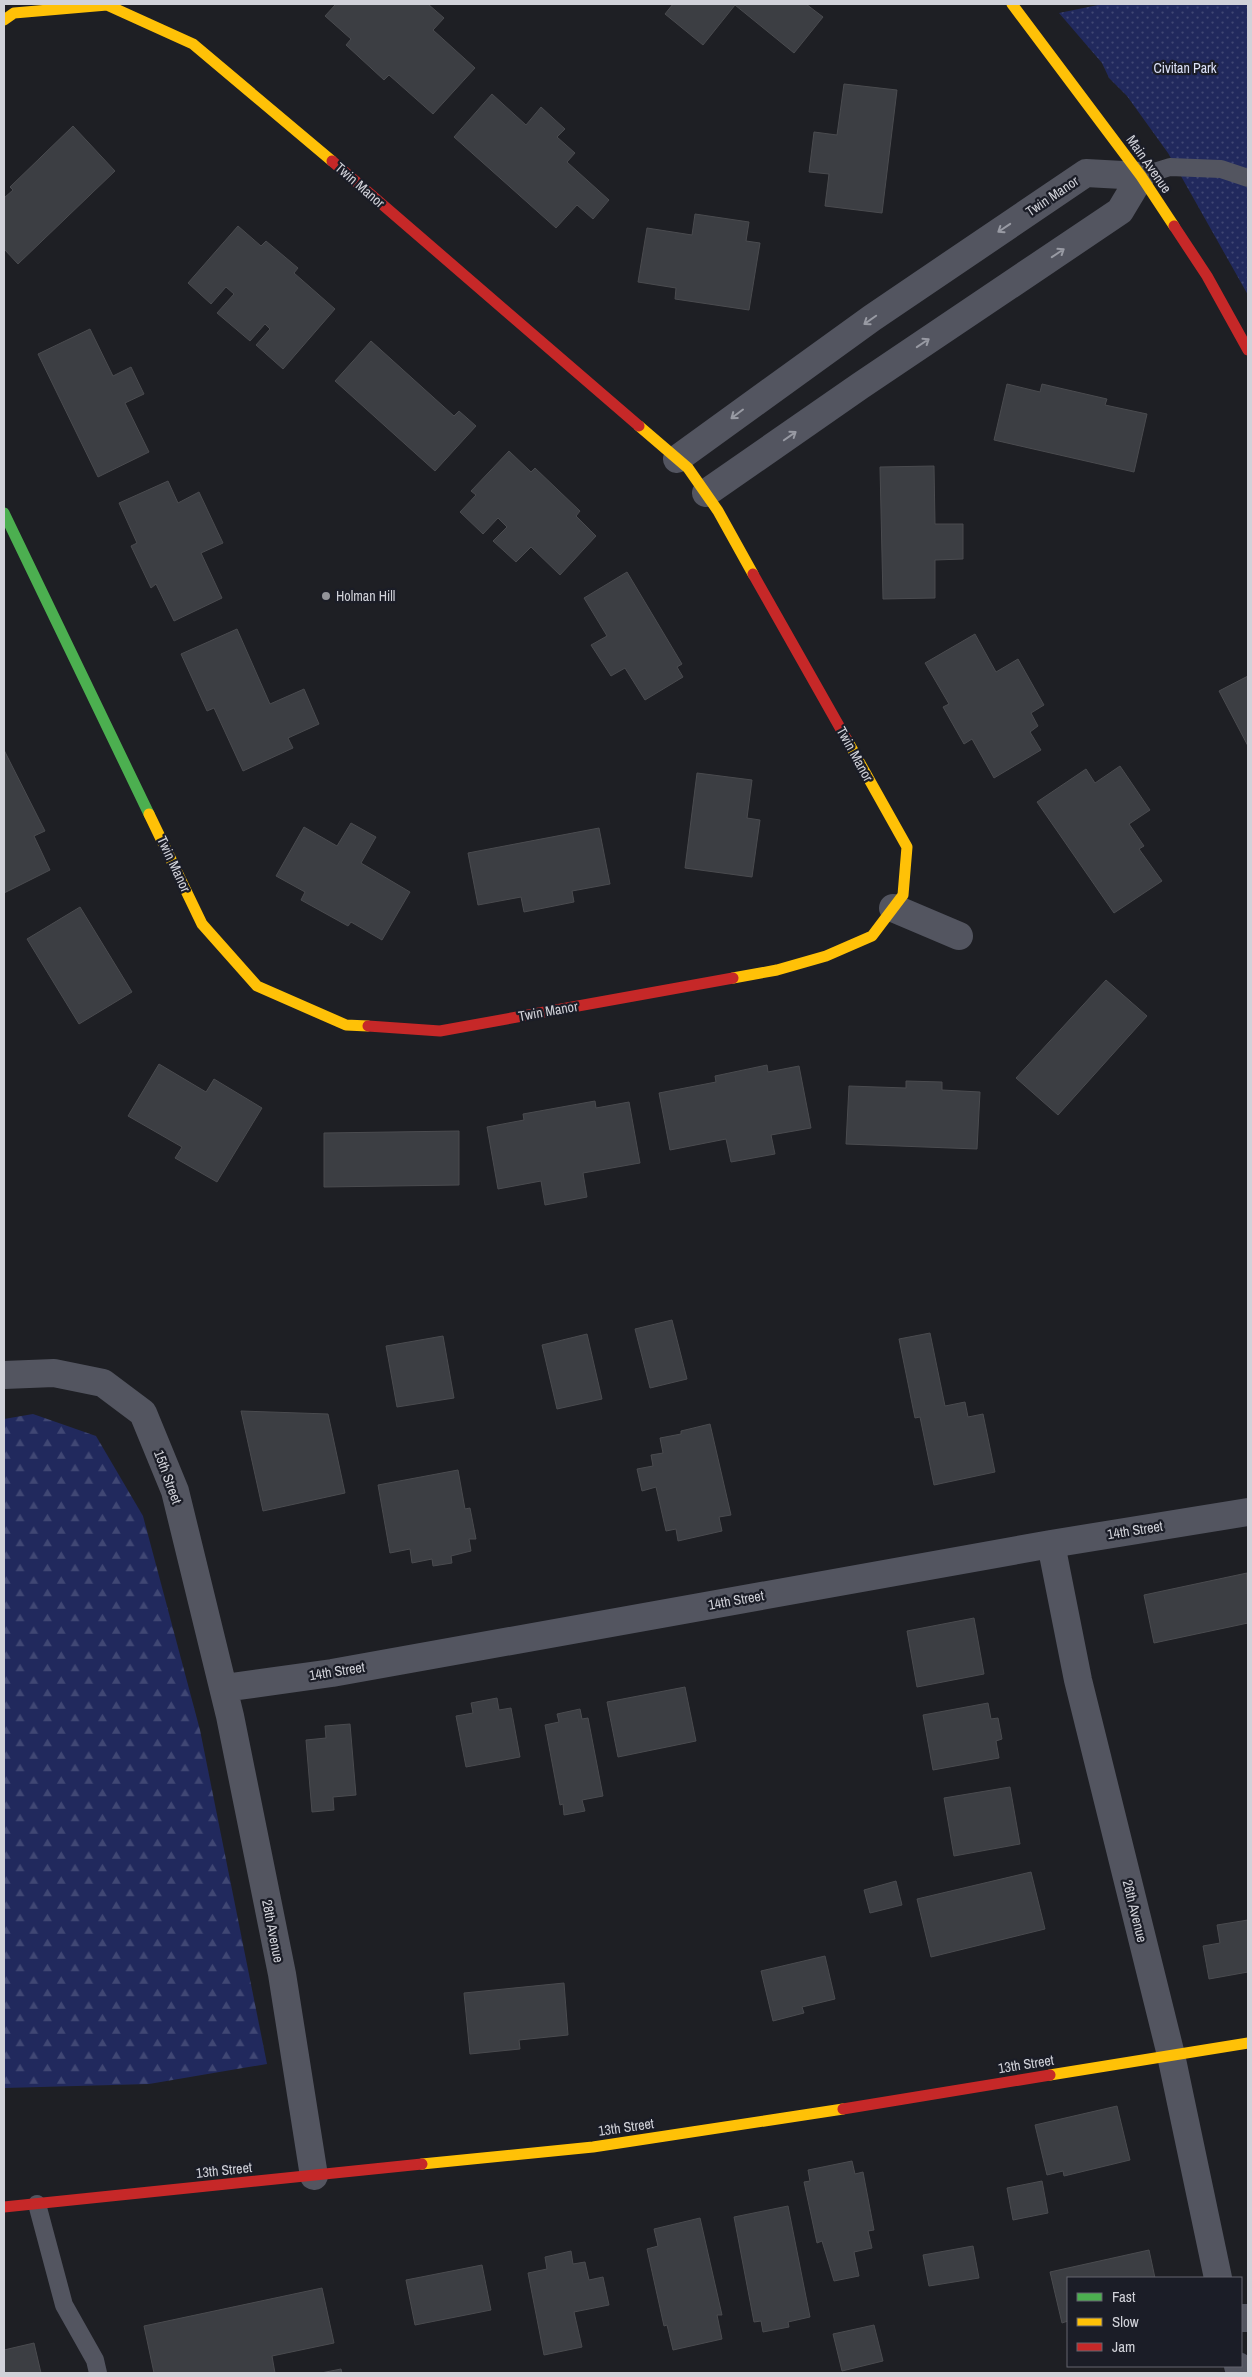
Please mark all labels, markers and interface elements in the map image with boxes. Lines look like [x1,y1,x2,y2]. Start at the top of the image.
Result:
park label: Civitan Park [1153,59,1217,77]
street label: Main Avenue [1122,131,1176,197]
street label: Twin Manor [331,159,389,212]
street label: Twin Manor [1022,172,1082,220]
one-way arrow [997,223,1011,233]
one-way arrow [1050,248,1064,258]
one-way arrow [863,315,877,325]
one-way arrow [916,338,930,349]
one-way arrow [731,408,744,419]
one-way arrow [782,431,796,441]
place label: Holman Hill [336,587,395,605]
marker: Holman Hill [320,590,332,602]
street label: Twin Manor [833,723,877,785]
street label: Twin Manor [153,833,195,895]
street label: Twin Manor [517,997,579,1025]
street label: 15th Street [150,1448,186,1506]
street label: 14th Street [1106,1517,1164,1543]
street label: 14th Street [707,1586,765,1614]
street label: 14th Street [308,1658,366,1684]
street label: 26th Avenue [1119,1878,1151,1944]
street label: 28th Avenue [258,1898,288,1964]
street label: 13th Street [997,2051,1055,2077]
street label: 13th Street [597,2114,655,2140]
street label: 13th Street [195,2158,253,2182]
legend [1067,2277,1242,2367]
text: Fast [1112,2286,1136,2307]
text: Slow [1112,2311,1139,2332]
text: Jam [1112,2336,1135,2357]

